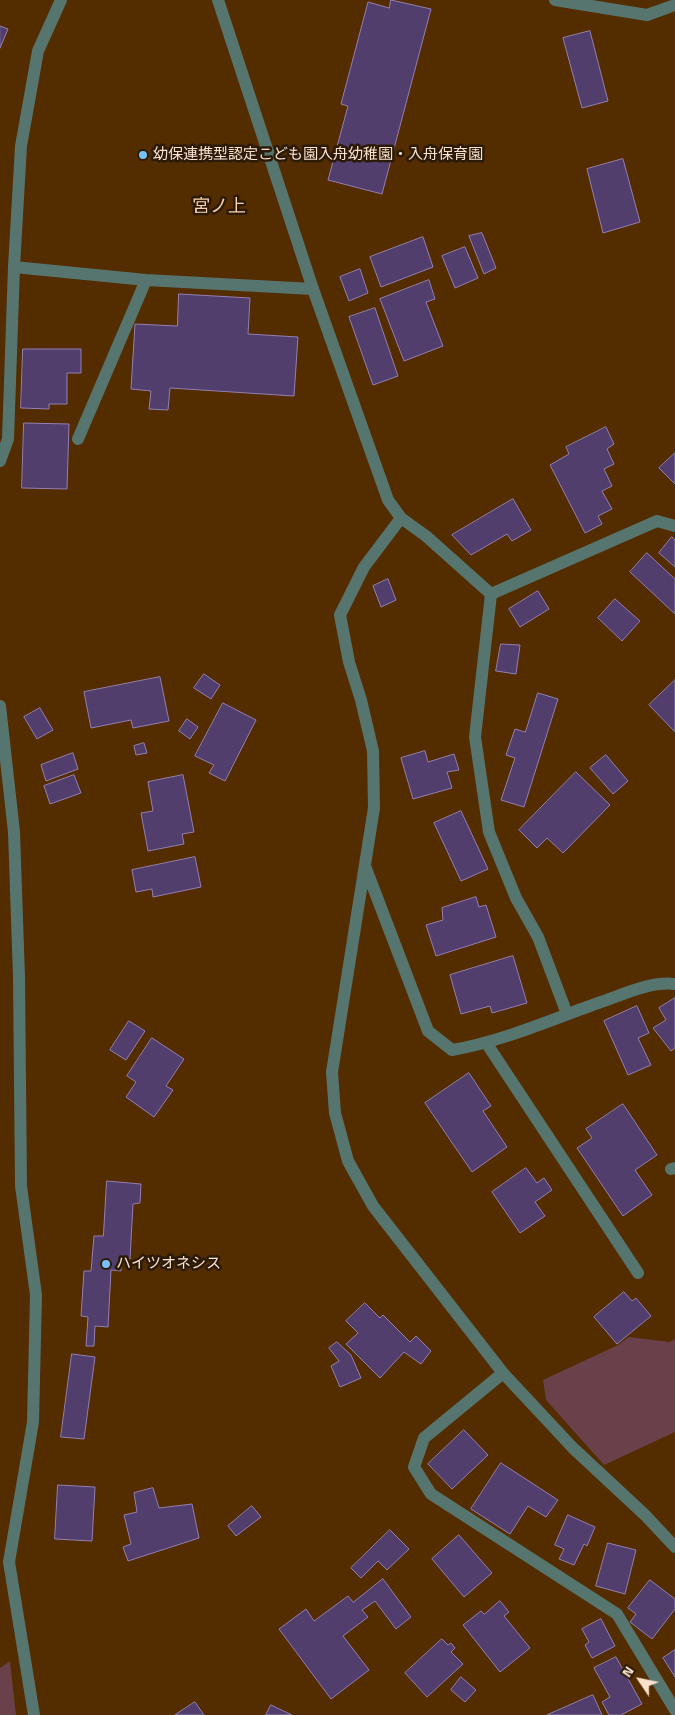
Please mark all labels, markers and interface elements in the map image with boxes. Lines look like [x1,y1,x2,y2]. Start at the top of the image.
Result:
place label: 幼保連携型認定こども園入舟幼稚園・入舟保育園 [153,146,483,164]
marker: 幼保連携型認定こども園入舟幼稚園・入舟保育園 [137,149,149,161]
district label: 宮ノ上 [192,197,246,219]
place label: ハイツオネシス [116,1255,221,1273]
marker: ハイツオネシス [100,1258,112,1270]
north arrow [615,1655,665,1705]
text: N [616,1661,639,1681]

